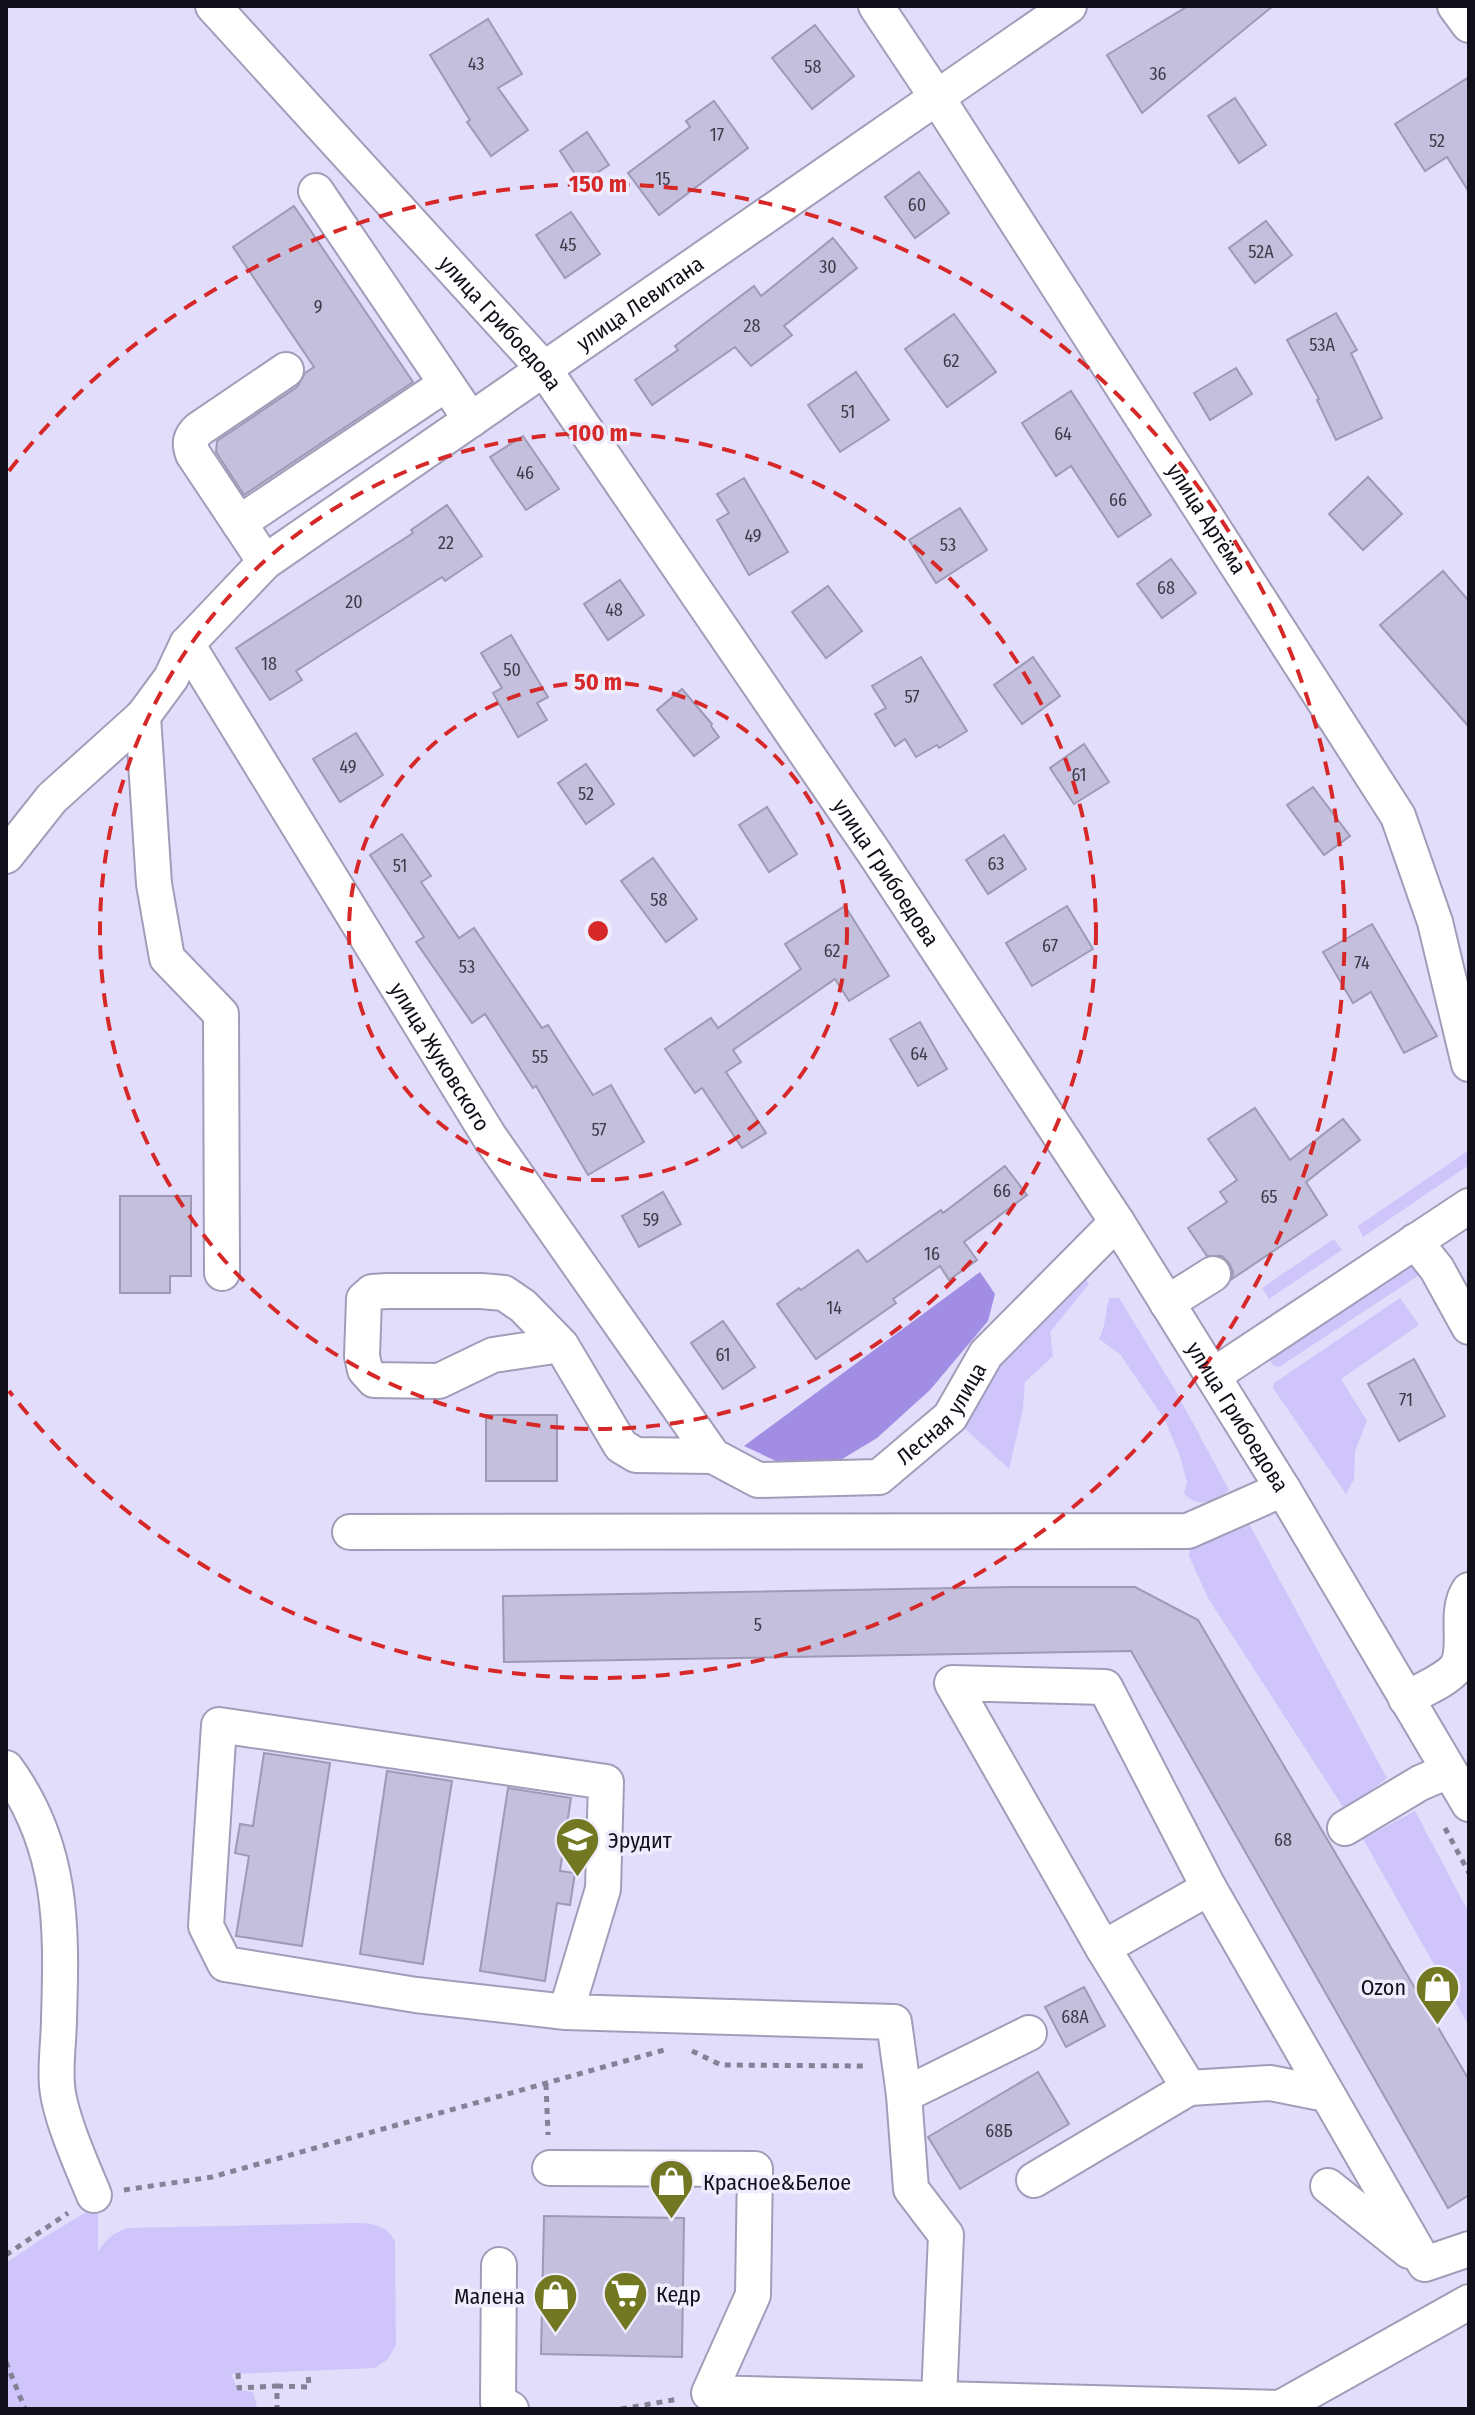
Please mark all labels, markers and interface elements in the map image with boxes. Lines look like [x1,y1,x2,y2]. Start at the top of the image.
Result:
house number: 43 [468,53,484,75]
house number: 58 [804,56,822,78]
house number: 36 [1149,63,1167,85]
house number: 17 [710,124,724,146]
house number: 52 [1429,130,1445,152]
house number: 15 [655,168,671,190]
text: 150 m [569,170,627,198]
house number: 60 [908,194,926,216]
house number: 45 [560,234,576,256]
house number: 52А [1248,241,1274,263]
street label: улица Грибоедова [433,250,568,396]
street label: улица Левитана [571,250,709,357]
house number: 30 [819,256,837,278]
house number: 9 [314,296,322,318]
house number: 28 [744,315,760,337]
house number: 53А [1309,334,1335,356]
house number: 62 [943,350,959,372]
house number: 51 [841,401,855,423]
text: 100 m [568,419,628,447]
house number: 64 [1054,423,1072,445]
street label: улица Артёма [1161,458,1252,579]
house number: 46 [516,462,534,484]
house number: 66 [1109,489,1127,511]
house number: 49 [744,525,762,547]
house number: 22 [438,532,454,554]
house number: 53 [940,534,956,556]
house number: 68 [1157,577,1175,599]
house number: 20 [345,591,363,613]
house number: 48 [605,599,623,621]
house number: 18 [261,653,277,675]
house number: 50 [503,659,521,681]
text: 50 m [574,668,622,696]
house number: 57 [904,686,920,708]
house number: 49 [339,756,357,778]
house number: 61 [1071,764,1087,786]
house number: 52 [578,783,594,805]
street label: улица Грибоедова [827,793,945,952]
house number: 63 [988,853,1004,875]
house number: 51 [393,855,407,877]
house number: 58 [650,889,668,911]
centre of rings [584,917,612,945]
house number: 67 [1042,935,1058,957]
house number: 62 [824,940,840,962]
house number: 74 [1354,952,1370,974]
house number: 53 [459,956,475,978]
street label: улица Жуковского [384,977,496,1136]
house number: 64 [910,1043,928,1065]
house number: 55 [532,1046,548,1068]
house number: 57 [591,1119,607,1141]
house number: 66 [993,1180,1011,1202]
house number: 65 [1260,1186,1278,1208]
house number: 59 [643,1209,659,1231]
house number: 16 [924,1243,940,1265]
house number: 14 [826,1297,842,1319]
street label: улица Грибоедова [1181,1337,1294,1497]
house number: 61 [715,1344,731,1366]
street label: Лесная улица [891,1358,992,1471]
house number: 71 [1399,1389,1413,1411]
house number: 5 [754,1614,762,1636]
school or university icon: Эрудит [553,1816,601,1879]
place label: Эрудит [608,1827,672,1854]
house number: 68 [1274,1829,1292,1851]
shop icon: Ozon [1413,1963,1461,2026]
place label: Ozon [1361,1974,1406,2001]
house number: 68А [1061,2006,1089,2028]
house number: 68Б [985,2120,1013,2142]
shop icon: Красное&Белое [648,2158,696,2221]
place label: Красное&Белое [703,2169,851,2196]
supermarket icon: Кедр [601,2270,649,2333]
shop icon: Малена [532,2272,580,2335]
place label: Кедр [656,2281,701,2308]
place label: Малена [454,2283,525,2310]

